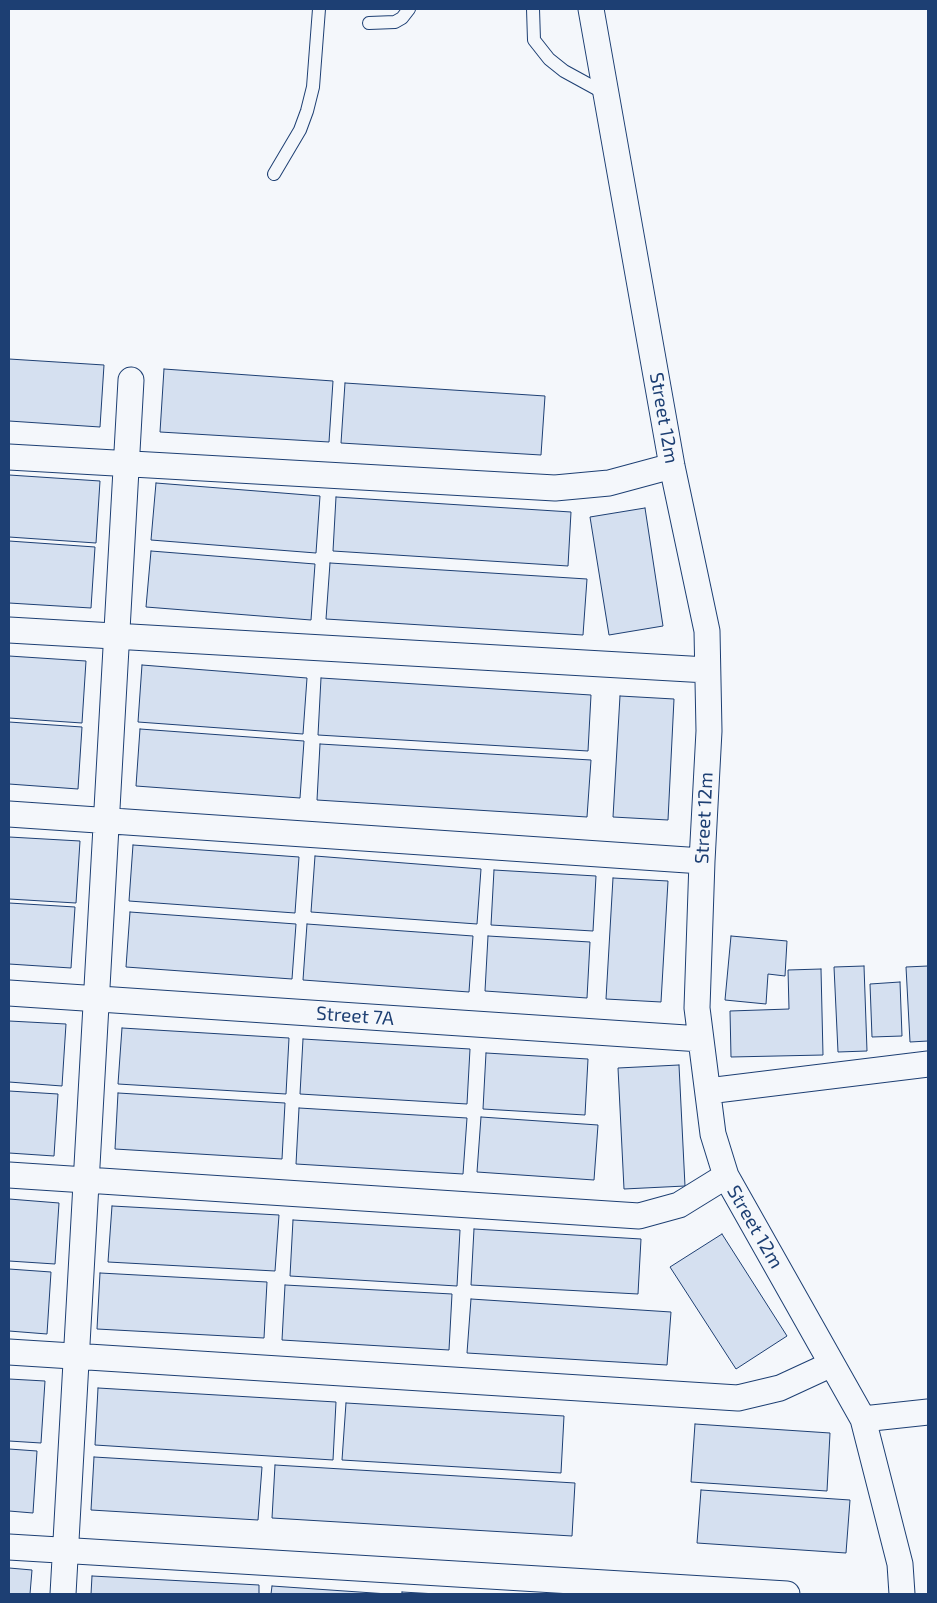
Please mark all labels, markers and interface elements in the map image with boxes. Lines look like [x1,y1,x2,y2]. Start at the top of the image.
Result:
street label: Street 12m [645,371,683,465]
street label: Street 12m [690,772,718,864]
street label: Street 7A [315,1002,395,1030]
street label: Street 12m [722,1181,788,1273]

